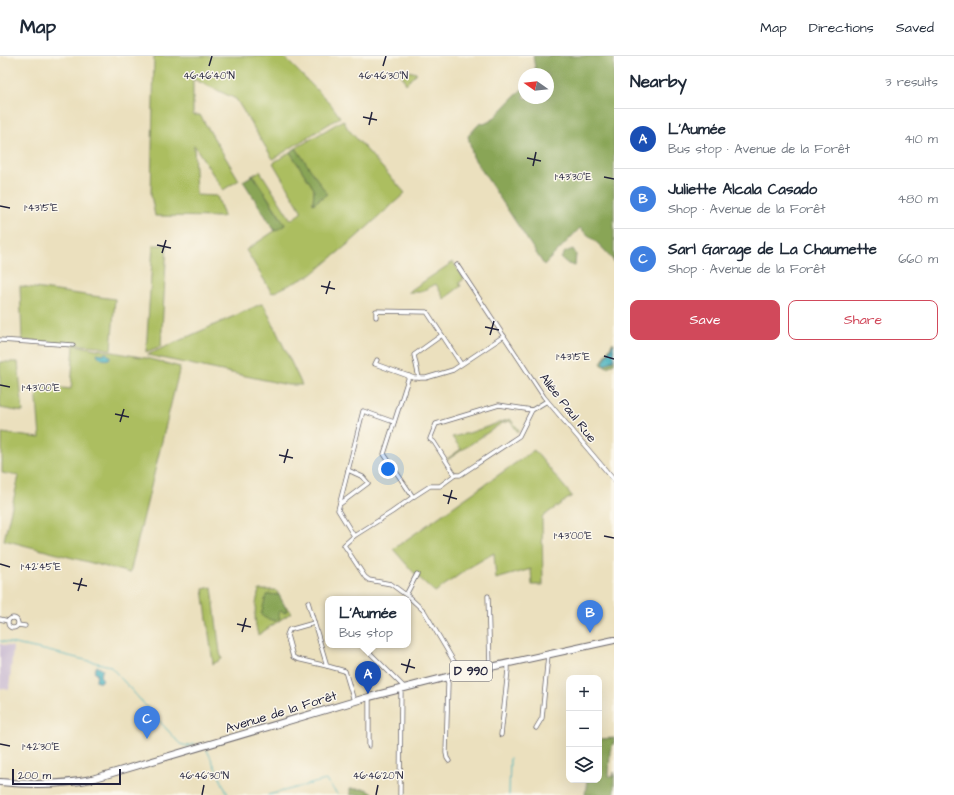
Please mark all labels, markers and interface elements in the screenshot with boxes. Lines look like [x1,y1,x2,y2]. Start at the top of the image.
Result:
text: Map [20,14,56,41]
text: Map [760,18,787,38]
text: Directions [809,18,874,38]
text: Saved [896,18,934,38]
north arrow [518,68,554,104]
text: 46°46'40"N [183,69,235,83]
text: 46°46'30"N [358,69,408,83]
text: Nearby [630,70,687,94]
text: 3 results [885,73,938,91]
text: L'Aumée [668,119,726,140]
text: A [639,130,647,148]
text: 410 m [904,130,938,148]
text: Bus stop · Avenue de la Forêt [668,140,850,158]
text: 1°43'30"E [555,170,591,184]
text: Juliette Alcala Casado [668,179,817,200]
text: B [638,190,648,208]
text: 480 m [897,190,938,208]
text: Shop · Avenue de la Forêt [668,200,826,218]
text: 1°43'15"E [24,201,58,215]
text: Sarl Garage de La Chaumette [668,239,877,260]
text: C [638,250,648,268]
text: 660 m [898,250,938,268]
text: Shop · Avenue de la Forêt [668,260,826,278]
button: Save [630,300,780,340]
button: Share [788,300,938,340]
text: 1°43'15"E [556,350,590,364]
street label: Allée Paul Rue [535,370,601,446]
text: 1°43'00"E [22,381,60,395]
your location [378,459,398,479]
text: 1°43'00"E [554,529,592,543]
text: 1°42'45"E [21,560,61,574]
popup [325,596,411,648]
pin: B [577,600,603,633]
text: L'Aumée [339,603,397,624]
text: Bus stop [339,624,393,642]
pin: A [355,661,381,694]
road number: D 990 [450,661,492,681]
map controls [566,675,602,783]
button: + [566,675,602,711]
street label: Avenue de la Forêt [223,686,340,738]
pin: C [134,706,160,739]
button: − [566,711,602,747]
text: 1°42'30"E [22,740,60,754]
button: layers [566,747,602,783]
scale bar [12,767,121,786]
text: 200 m [18,768,51,783]
text: 46°46'30"N [179,769,229,783]
text: 46°46'20"N [353,769,403,783]

